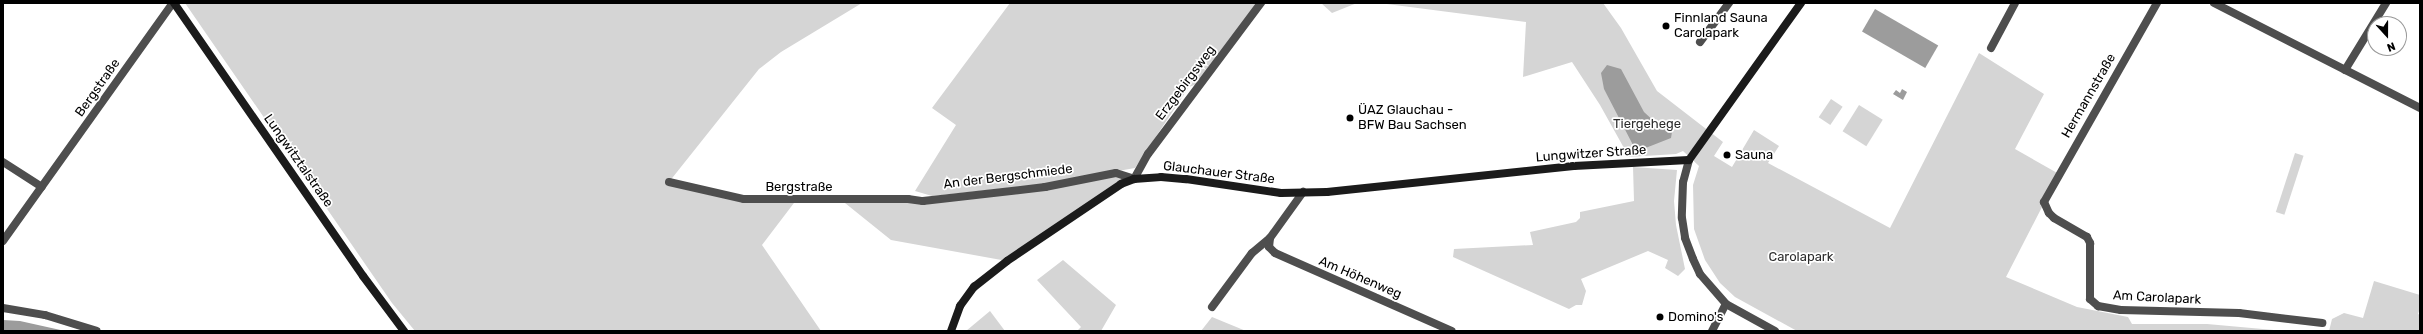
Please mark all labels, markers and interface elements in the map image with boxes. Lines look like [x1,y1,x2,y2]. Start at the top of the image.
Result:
place label: Finnland Sauna Carolapark [1674,11,1768,42]
north arrow [2367,16,2407,56]
marker: Finnland Sauna Carolapark [1661,21,1671,31]
text: N [2385,39,2397,54]
street label: Erzgebirgsweg [1153,43,1219,123]
street label: Hermannstraße [2059,51,2119,141]
street label: Bergstraße [72,56,124,120]
place label: ÜAZ Glauchau - BFW Bau Sachsen [1358,103,1467,134]
street label: Lungwitztalstraße [260,112,336,210]
marker: ÜAZ Glauchau - BFW Bau Sachsen [1345,113,1355,123]
park label: Tiergehege [1613,116,1681,132]
street label: Lungwitzer Straße [1535,142,1647,166]
place label: Sauna [1735,147,1773,163]
marker: Sauna [1722,150,1732,160]
street label: Glauchauer Straße [1162,158,1276,188]
street label: An der Bergschmiede [942,161,1074,193]
street label: Bergstraße [765,179,833,195]
park label: Carolapark [1768,249,1834,265]
street label: Am Höhenweg [1316,254,1404,302]
street label: Am Carolapark [2112,288,2202,308]
place label: Domino's [1668,309,1723,325]
marker: Domino's [1655,312,1665,322]

